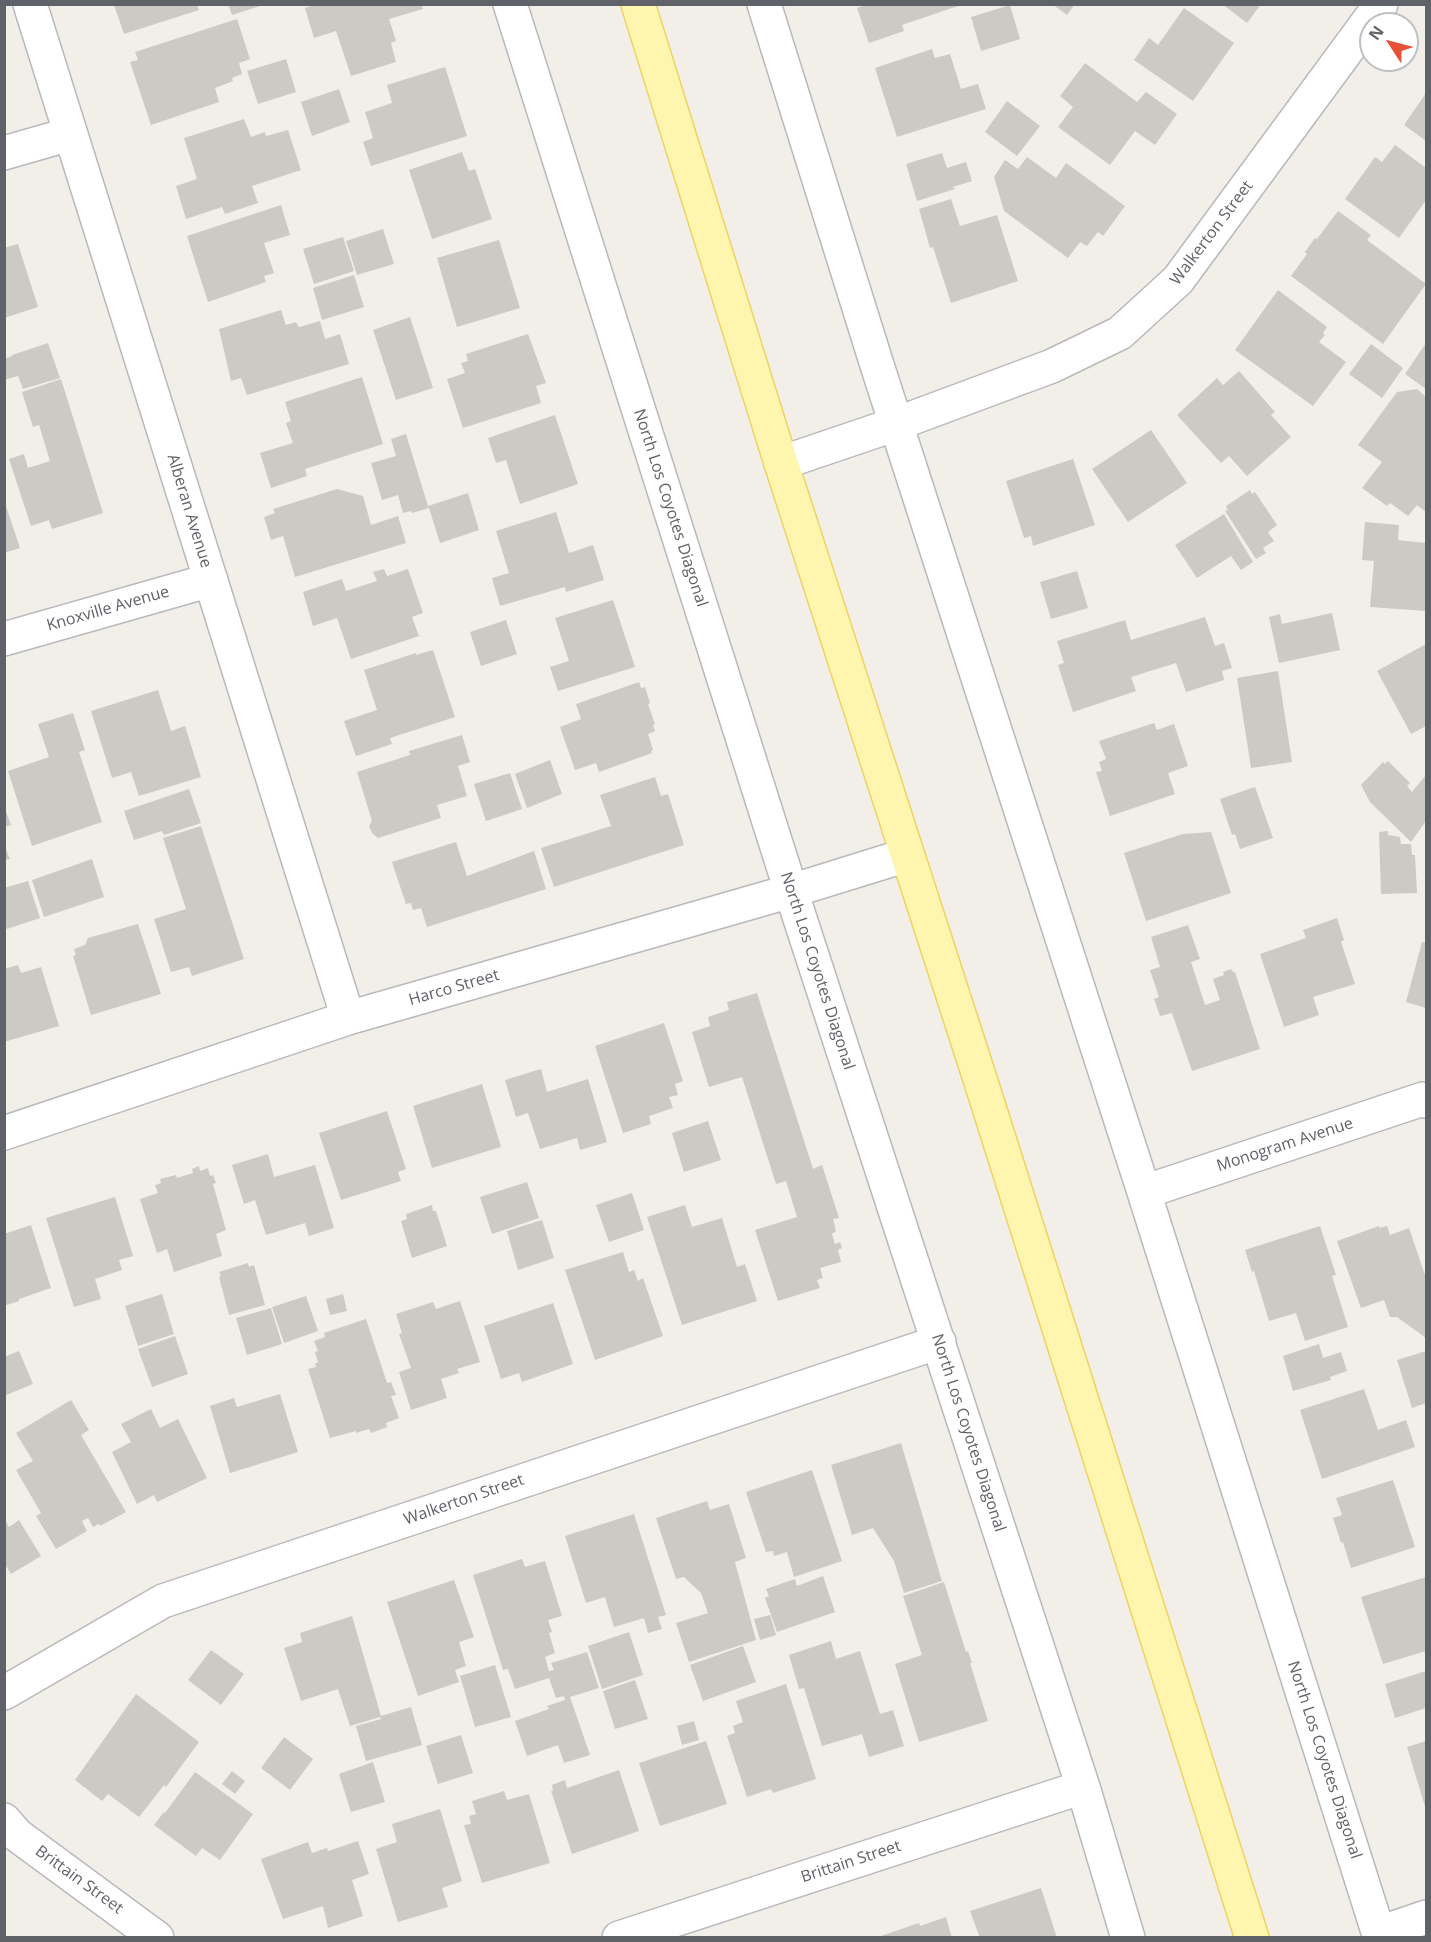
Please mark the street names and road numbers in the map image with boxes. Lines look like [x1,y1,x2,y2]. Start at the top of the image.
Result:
street label: Walkerton Street [1167,177,1257,289]
street label: North Los Coyotes Diagonal [629,407,711,609]
street label: Alberan Avenue [163,452,215,570]
street label: Knoxville Avenue [45,582,171,636]
street label: North Los Coyotes Diagonal [776,870,858,1072]
street label: Harco Street [406,966,502,1010]
street label: Monogram Avenue [1214,1114,1356,1176]
street label: North Los Coyotes Diagonal [927,1332,1009,1534]
street label: Walkerton Street [401,1470,527,1530]
street label: North Los Coyotes Diagonal [1283,1659,1365,1861]
street label: Brittain Street [799,1837,903,1887]
street label: Brittain Street [31,1842,127,1918]

